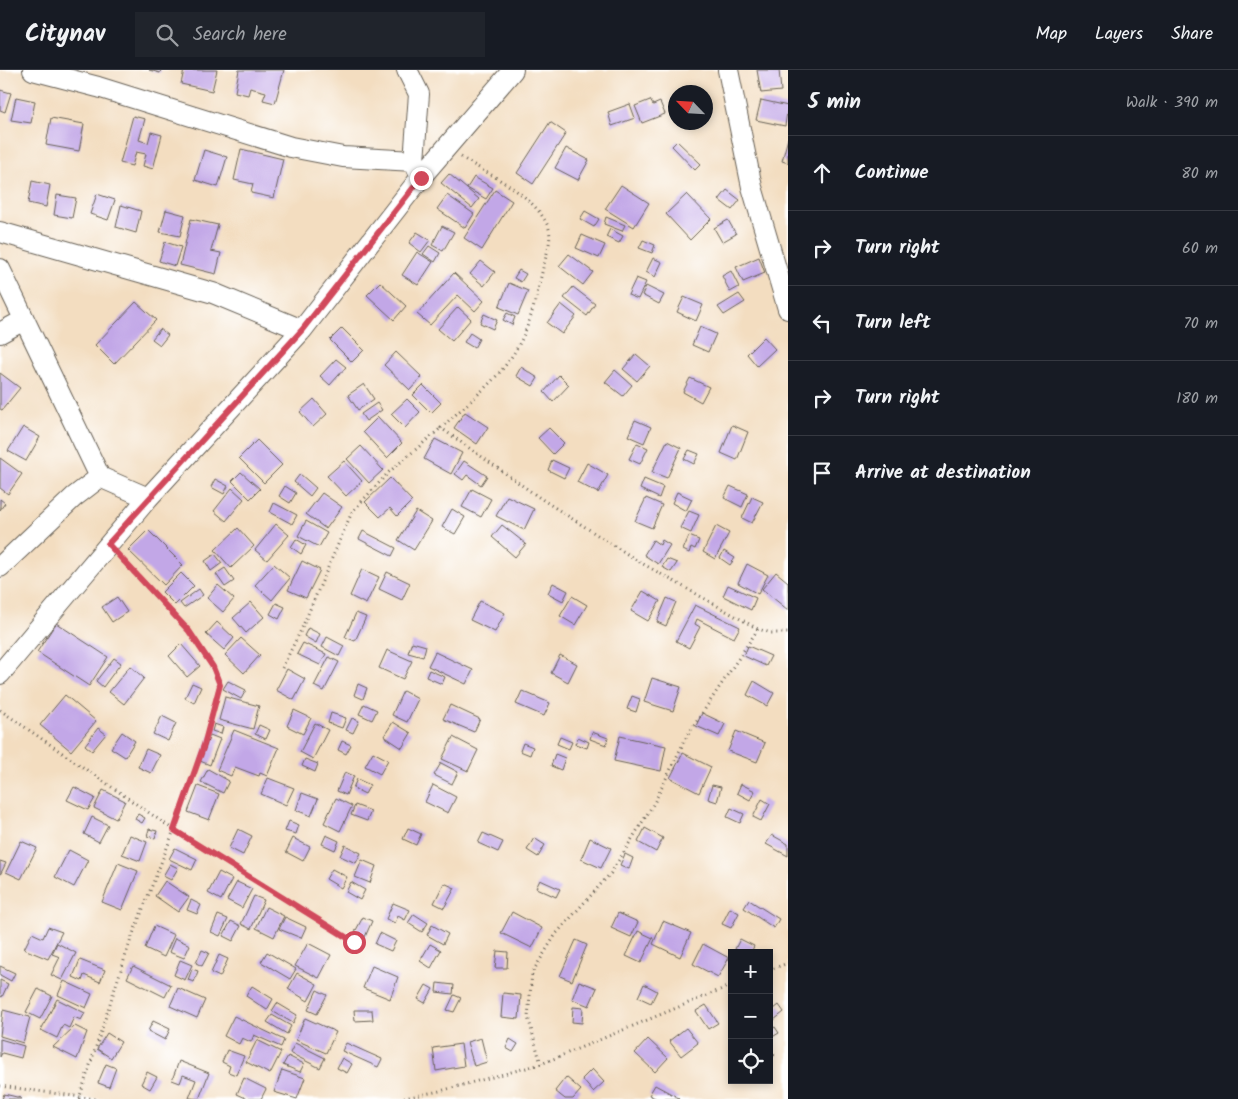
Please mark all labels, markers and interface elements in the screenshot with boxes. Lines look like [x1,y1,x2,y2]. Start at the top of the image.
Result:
search box [135,12,485,57]
text: Citynav [25,15,105,54]
text: Search here [193,20,287,50]
text: Map [1036,20,1067,49]
text: Layers [1095,20,1143,49]
text: Share [1171,20,1213,49]
icon: search [153,21,181,49]
north arrow [668,85,713,130]
text: 5 min [808,86,861,119]
text: Walk · 390 m [1126,90,1218,115]
text: Continue [855,158,928,188]
icon: ahead [808,159,836,187]
text: 80 m [1181,161,1218,186]
route end [410,167,433,190]
text: Turn right [855,233,940,263]
icon: right [808,234,836,262]
text: 60 m [1182,236,1218,261]
text: Turn left [855,308,930,338]
icon: left [808,309,836,337]
text: 70 m [1183,311,1218,336]
text: Turn right [855,383,940,413]
icon: right [808,384,836,412]
text: 180 m [1176,386,1218,411]
text: Arrive at destination [855,458,1031,488]
icon: arrive [808,459,836,487]
route start [343,931,366,954]
map controls [728,949,773,1084]
button: + [728,949,773,994]
button: − [728,994,773,1039]
button: locate [728,1039,773,1084]

